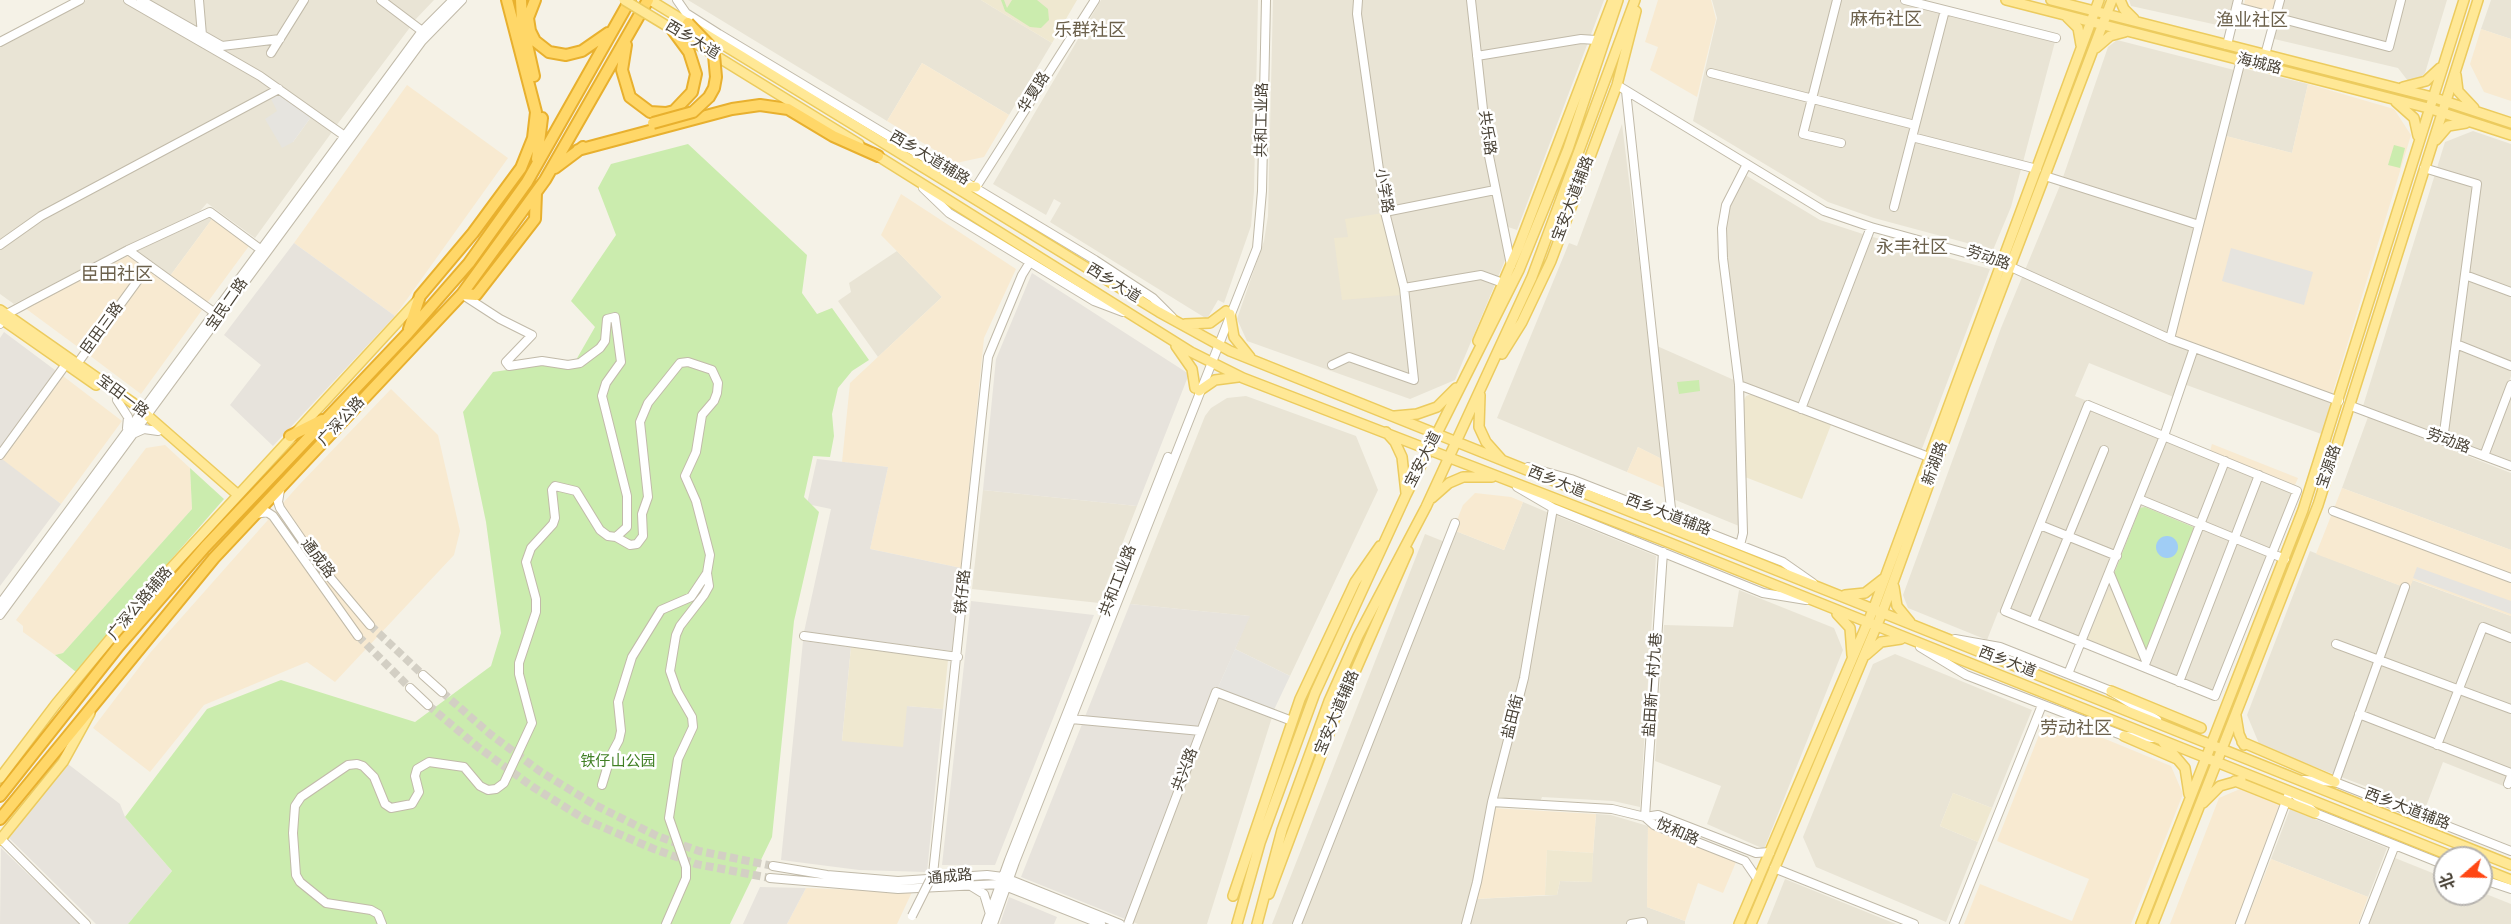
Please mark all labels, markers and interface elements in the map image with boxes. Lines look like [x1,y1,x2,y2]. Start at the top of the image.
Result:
district label: 麻布社区 [1850,10,1922,32]
district label: 渔业社区 [2216,11,2288,33]
street label: 西乡大道 [662,18,722,64]
district label: 乐群社区 [1054,21,1126,43]
street label: 海城路 [2235,51,2283,79]
street label: 华夏路 [1015,69,1055,117]
street label: 共和工业路 [1253,82,1273,158]
street label: 共乐路 [1474,109,1498,157]
street label: 西乡大道辅路 [886,128,972,190]
street label: 宝安大道辅路 [1549,154,1599,244]
street label: 小学路 [1371,167,1395,215]
district label: 永丰社区 [1876,238,1948,260]
street label: 劳动路 [1964,243,2012,275]
street label: 西乡大道 [1083,260,1143,308]
district label: 臣田社区 [81,265,153,287]
street label: 宝民二路 [203,275,253,335]
street label: 臣田三路 [78,299,128,359]
street label: 宝田一路 [93,372,151,422]
street label: 广深公路 [315,394,369,450]
street label: 劳动路 [2424,426,2472,458]
street label: 宝安大道 [1402,429,1446,491]
street label: 新湖路 [1920,440,1952,488]
street label: 宝源路 [2314,443,2346,491]
street label: 西乡大道 [1525,463,1587,503]
street label: 西乡大道辅路 [1623,491,1713,541]
street label: 通成路 [296,536,338,582]
street label: 共和工业路 [1097,543,1141,619]
street label: 广深公路辅路 [105,564,177,644]
street label: 铁仔路 [953,569,975,615]
street label: 盐田新一村九巷 [1641,632,1667,738]
street label: 西乡大道 [1976,644,2038,682]
street label: 宝安大道辅路 [1312,668,1364,758]
street label: 盐田街 [1500,693,1528,741]
district label: 劳动社区 [2040,719,2112,741]
street label: 共兴路 [1170,746,1202,794]
park label: 铁仔山公园 [581,754,655,772]
street label: 西乡大道辅路 [2362,785,2452,835]
street label: 悦和路 [1653,816,1701,850]
north arrow [2433,846,2493,906]
street label: 通成路 [927,867,973,889]
text: 北 [2435,870,2461,893]

